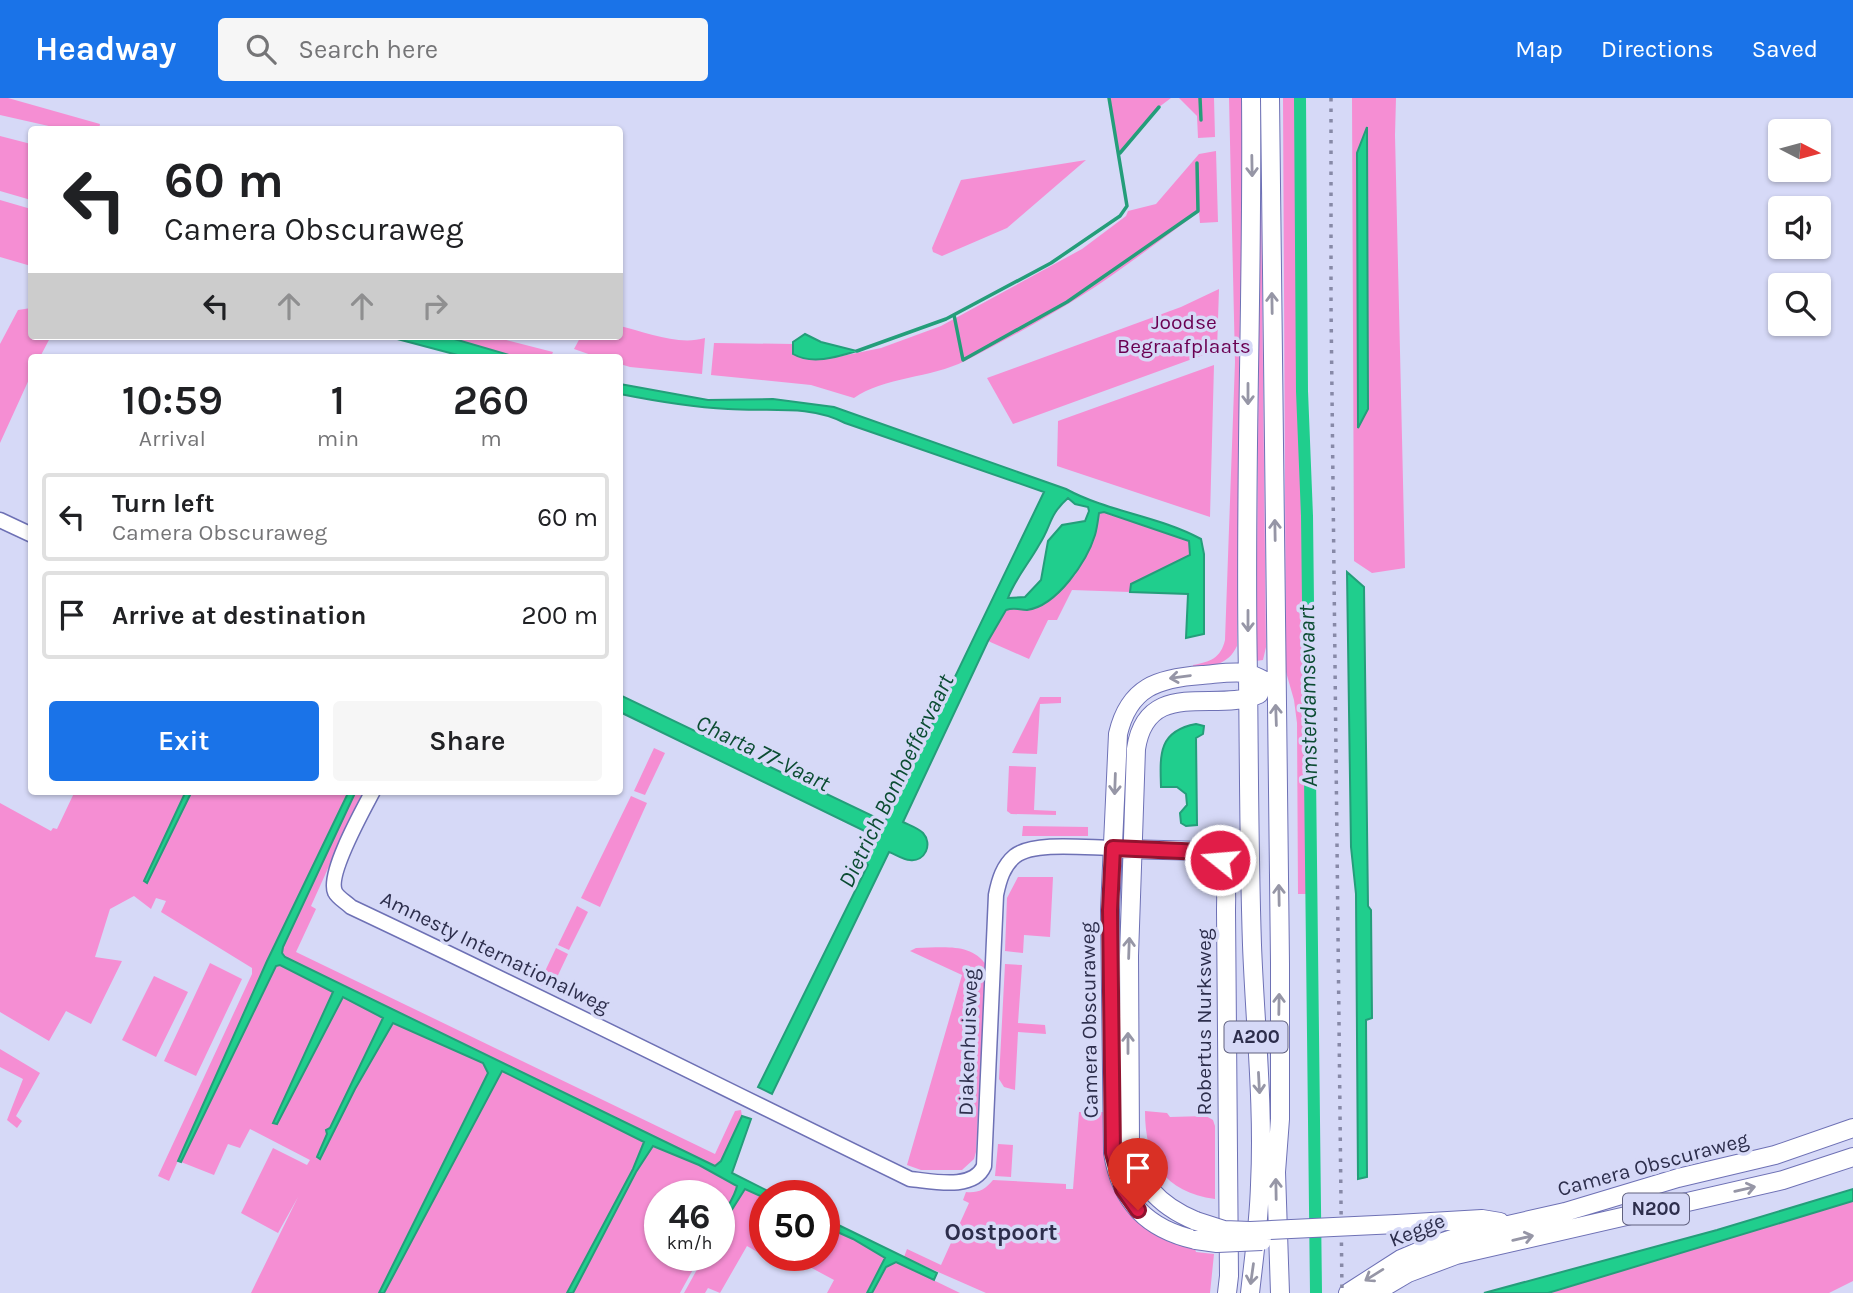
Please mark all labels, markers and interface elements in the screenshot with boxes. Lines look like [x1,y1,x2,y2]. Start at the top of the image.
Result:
search box [218,18,708,81]
text: Headway [35,30,176,68]
icon: search [242,30,280,68]
text: Search here [298,34,438,65]
text: Map [1515,35,1563,63]
text: Directions [1601,35,1714,63]
text: Saved [1752,35,1818,63]
north arrow [1768,119,1830,182]
map controls [1768,119,1831,336]
text: 60 m [164,152,284,209]
icon: left [49,154,140,245]
one-way arrow [1245,154,1258,177]
button: sound [1768,196,1831,259]
text: Camera Obscuraweg [164,211,464,248]
button: search [1768,273,1831,336]
icon: left [197,287,235,325]
icon: ahead [270,287,308,325]
icon: ahead [343,287,381,325]
icon: right [416,287,454,325]
one-way arrow [1265,291,1279,314]
park label: Joodse Begraafplaats [1117,310,1251,358]
text: 10:59 [122,375,223,425]
text: 1 [331,375,345,425]
text: 260 [453,375,529,425]
one-way arrow [1242,382,1255,405]
text: Arrival [139,425,206,452]
text: min [317,425,359,452]
text: m [480,425,502,452]
text: Turn left [112,488,214,519]
icon: left [53,498,91,536]
text: 60 m [537,502,598,533]
text: Camera Obscuraweg [112,519,327,546]
one-way arrow [1269,519,1282,542]
icon: arrive [53,596,91,634]
text: Arrive at destination [112,600,366,631]
text: 200 m [522,600,598,631]
water label: Amsterdamsevaart [1293,603,1323,787]
one-way arrow [1241,609,1255,632]
water label: Dietrich Bonhoeffervaart [833,669,960,892]
one-way arrow [1169,671,1192,684]
button: Exit [49,701,319,781]
button: Share [333,701,602,781]
one-way arrow [1270,704,1283,727]
water label: Charta 77-Vaart [692,709,835,798]
one-way arrow [1108,773,1122,796]
position arrow [1183,823,1257,897]
one-way arrow [1272,884,1286,907]
street label: Amnesty Internationalweg [377,886,613,1018]
street label: Camera Obscuraweg [1075,921,1103,1118]
street label: Robertus Nurksweg [1192,928,1216,1116]
one-way arrow [1123,937,1136,960]
street label: Diakenhuisweg [953,968,983,1116]
one-way arrow [1273,993,1286,1016]
road number: A200 [1224,1021,1288,1052]
one-way arrow [1121,1031,1135,1054]
one-way arrow [1252,1072,1265,1095]
street label: Camera Obscuraweg [1555,1127,1751,1201]
pin [1108,1138,1168,1210]
icon: arrive [1119,1149,1157,1187]
one-way arrow [1270,1177,1283,1200]
speed limit sign: 50 [749,1180,840,1271]
one-way arrow [1733,1182,1756,1196]
road number: N200 [1623,1194,1689,1224]
text: 46 [668,1196,711,1237]
street label: Kegge [1386,1208,1448,1252]
district label: Oostpoort [945,1218,1057,1246]
one-way arrow [1511,1231,1534,1245]
text: km/h [667,1232,712,1254]
one-way arrow [1246,1262,1259,1285]
one-way arrow [1364,1269,1384,1283]

